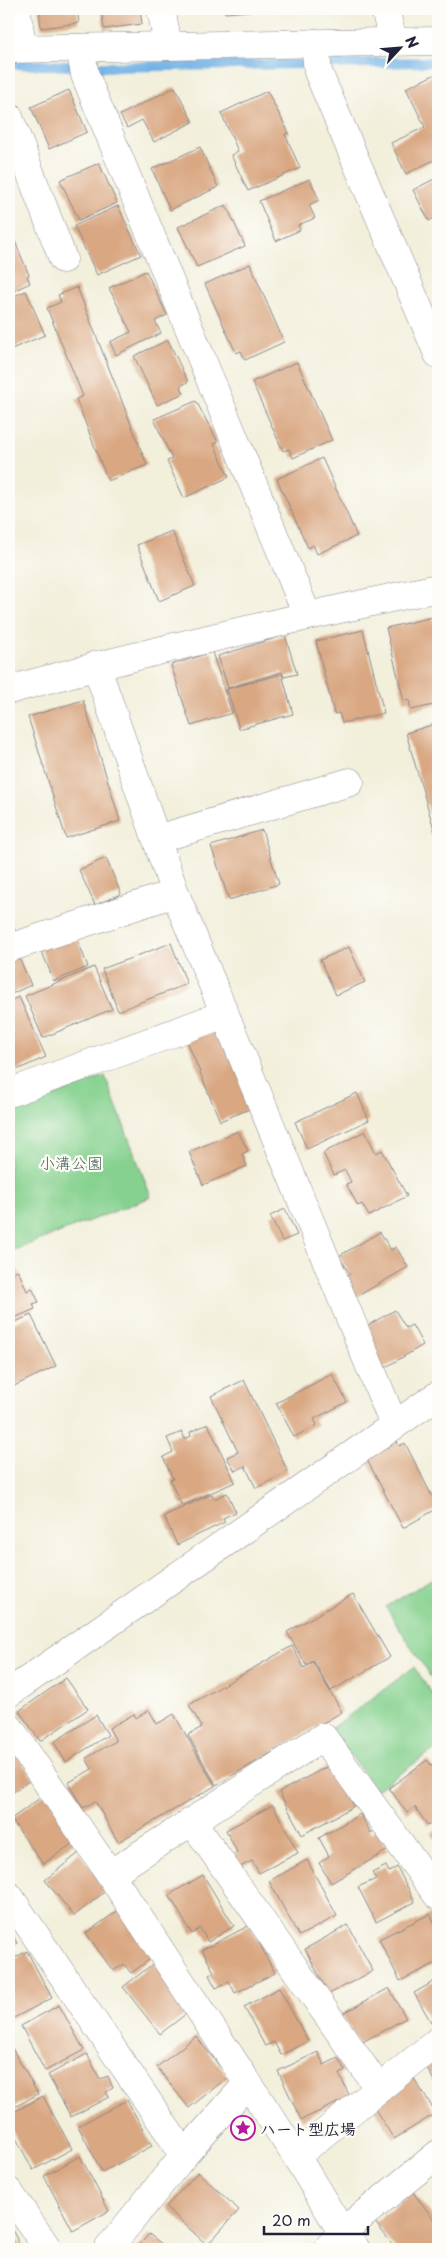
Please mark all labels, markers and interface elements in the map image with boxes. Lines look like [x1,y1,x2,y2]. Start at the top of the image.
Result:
north arrow [374,22,424,72]
text: N [400,32,424,52]
park label: 小溝公園 [39,1150,103,1174]
place icon: ハート型広場 [230,2115,256,2141]
place label: ハート型広場 [260,2116,356,2140]
scale bar [264,2203,368,2235]
text: 20 m [272,2208,311,2231]

